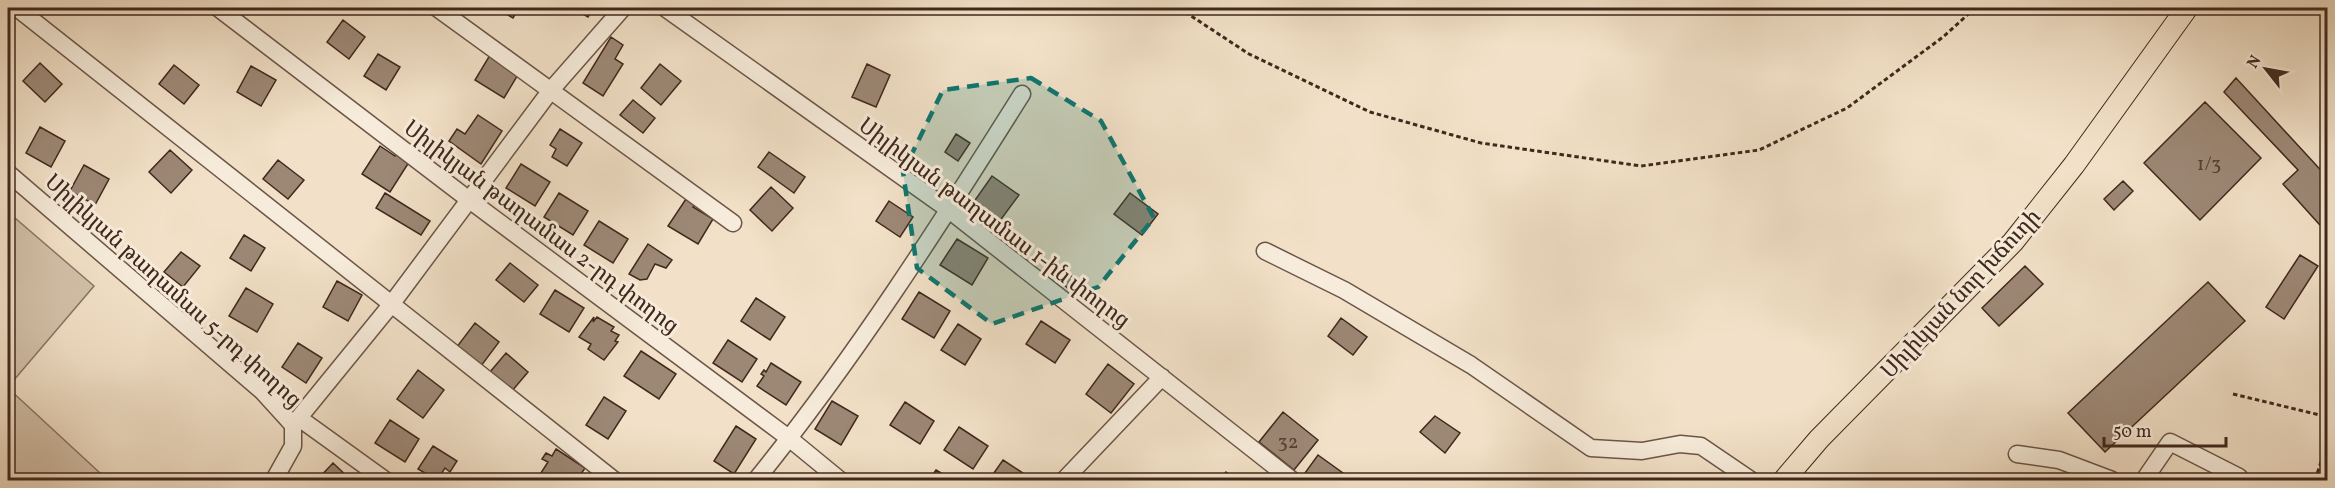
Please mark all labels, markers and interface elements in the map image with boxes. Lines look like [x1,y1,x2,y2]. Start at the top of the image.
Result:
north arrow [2236,39,2296,99]
text: N [2242,51,2267,73]
street label: Սիլիկյան թաղամաս 1-ին փողոց [851,111,1136,337]
street label: Սիլիկյան թաղամաս 2-րդ փողոց [396,114,685,342]
house number: 1/3 [2197,151,2221,179]
street label: Սիլիկյան թաղամաս 5-րդ փողոց [37,168,308,416]
street label: Սիլիկյան նոր խճուղի [1875,203,2049,386]
scale bar [2104,410,2226,448]
text: 50 m [2113,420,2152,445]
house number: 32 [1278,429,1299,457]

